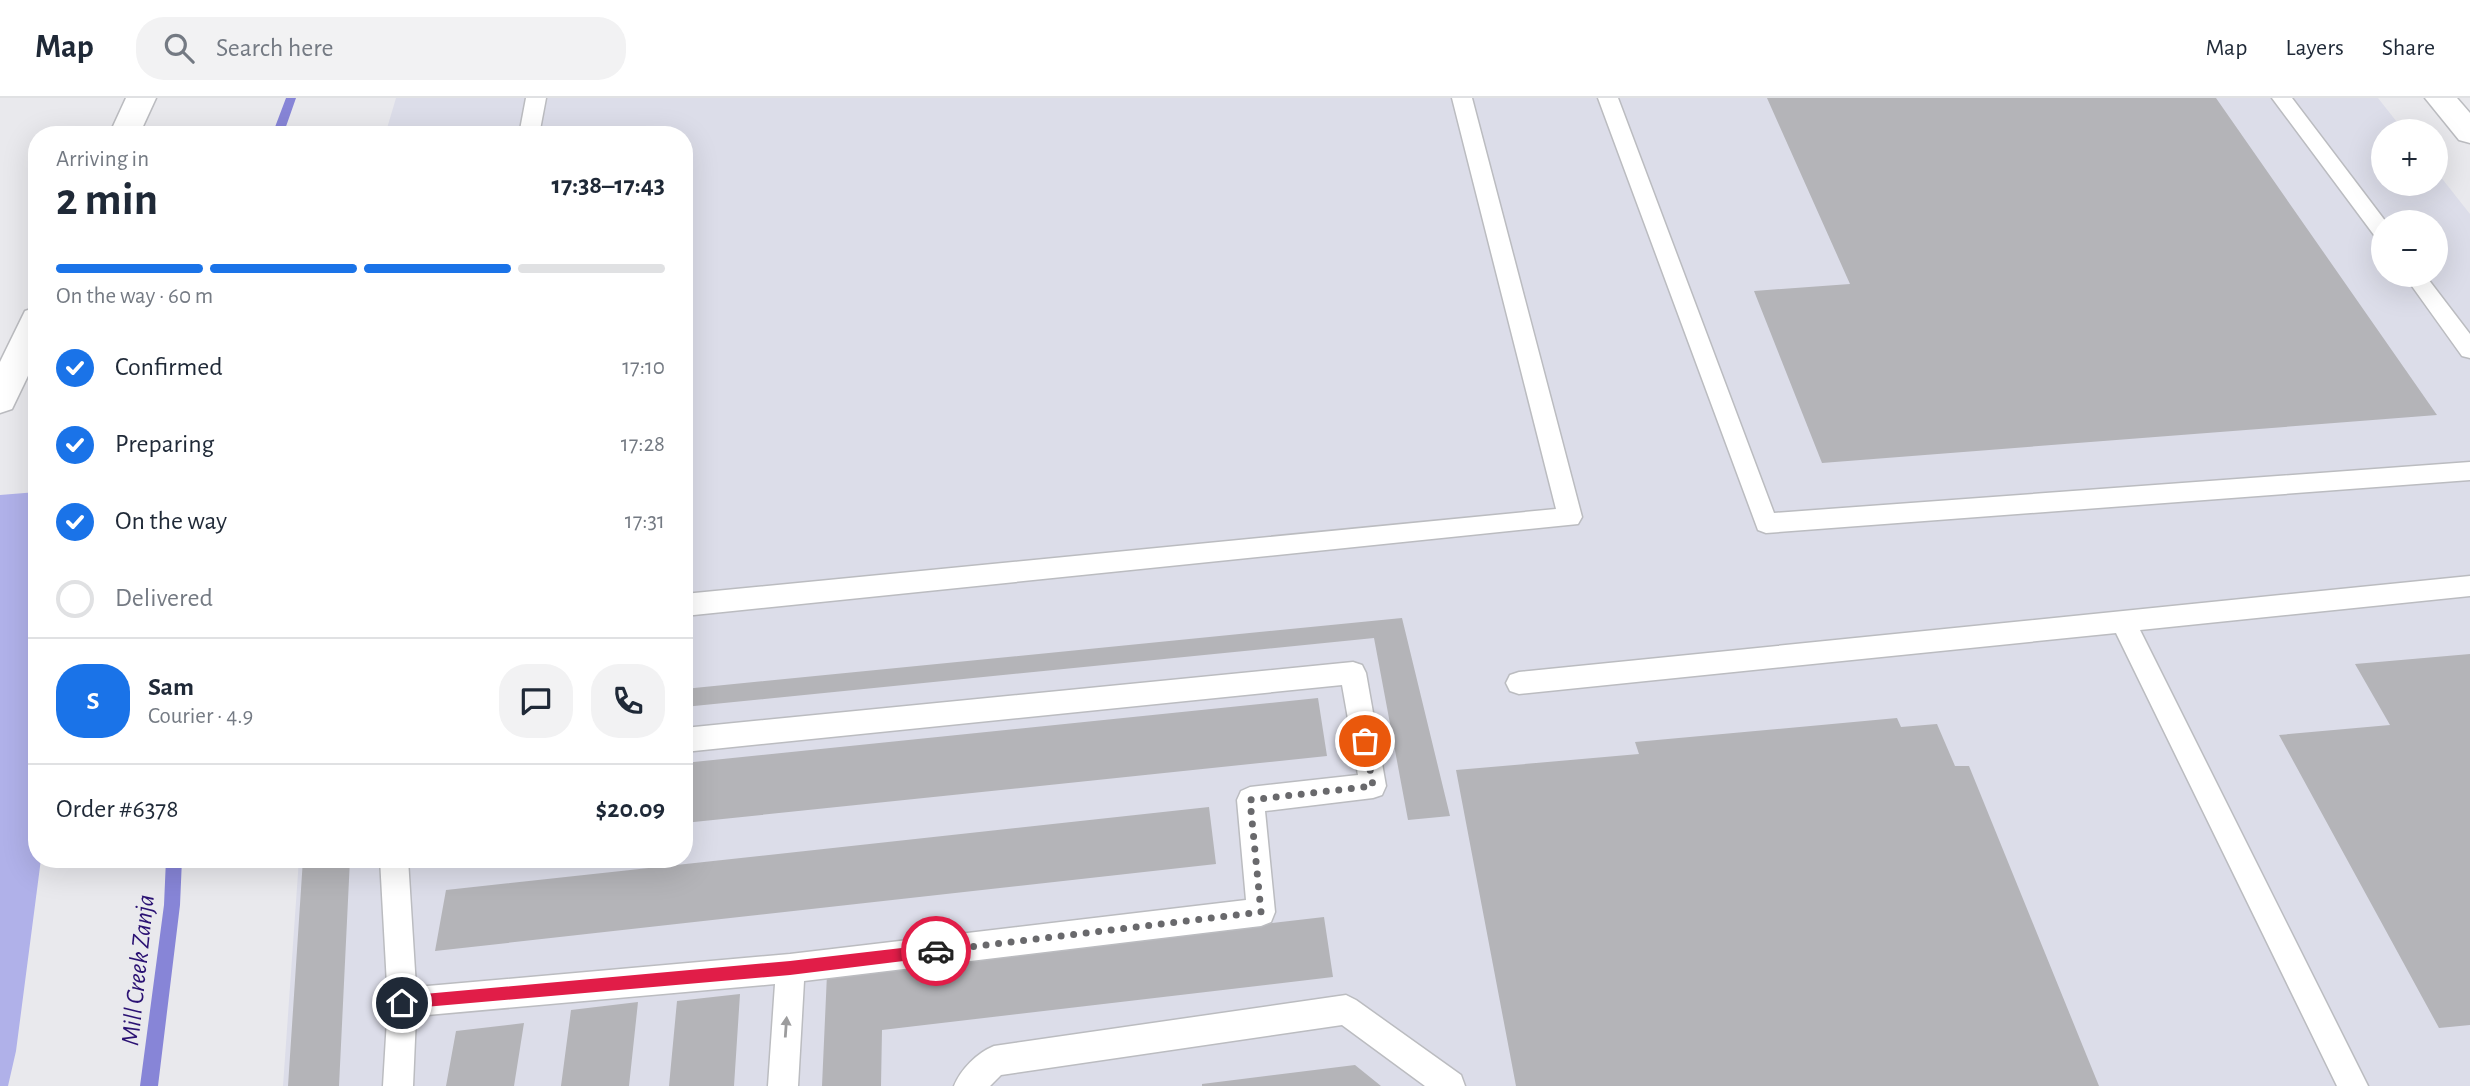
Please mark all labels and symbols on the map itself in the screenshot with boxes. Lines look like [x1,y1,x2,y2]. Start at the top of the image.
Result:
pin [1335,711,1395,771]
water label: Mill Creek Zanja [117,893,159,1047]
courier [901,916,971,986]
pin [372,973,432,1033]
one-way arrow [781,1016,792,1038]

